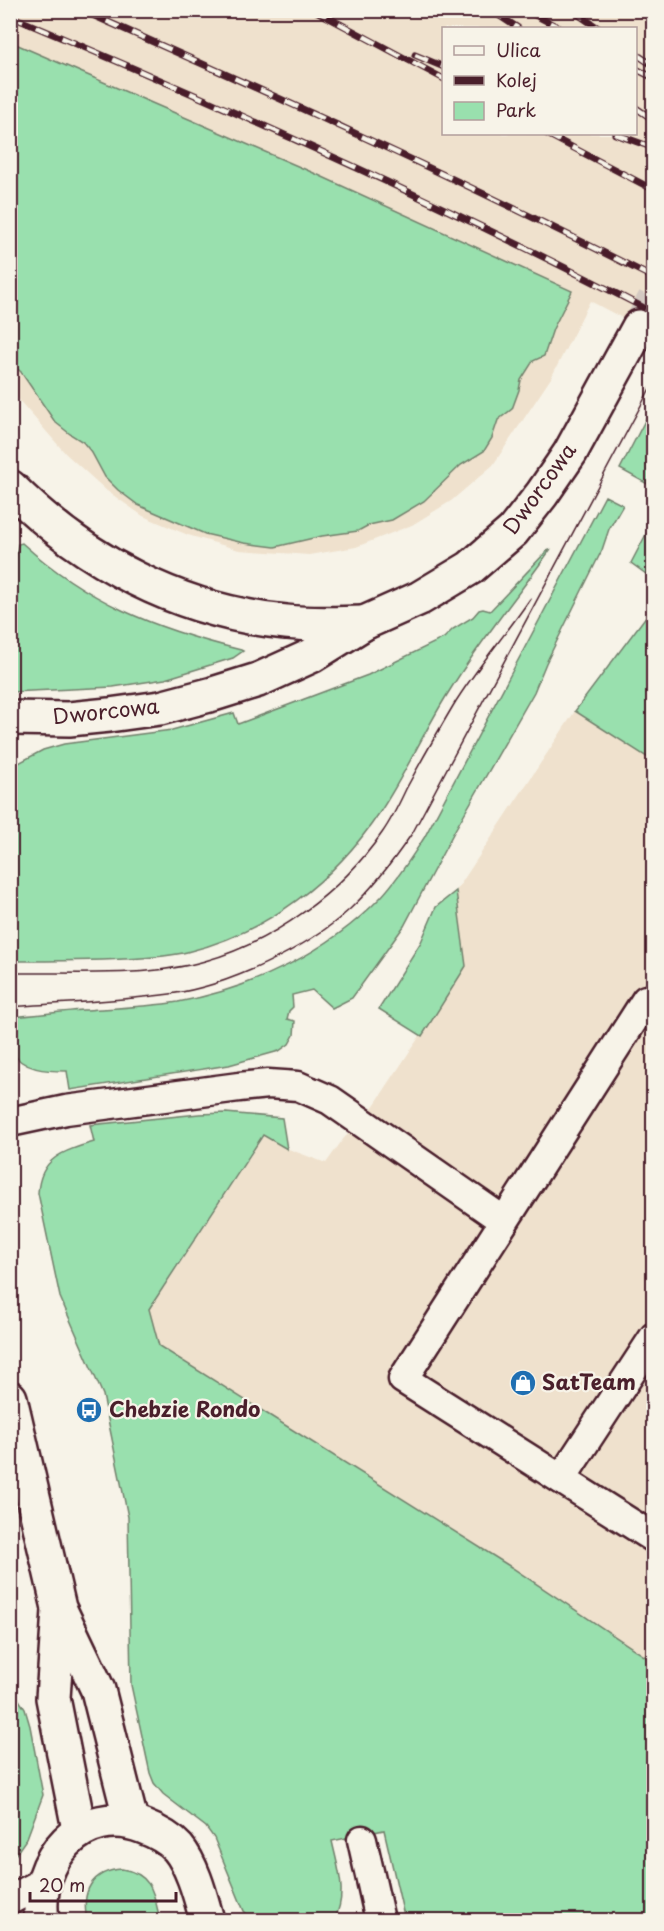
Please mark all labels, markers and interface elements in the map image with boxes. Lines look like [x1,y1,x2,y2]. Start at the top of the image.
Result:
legend [442,27,637,135]
text: Ulica [496,36,541,63]
text: Kolej [496,66,537,93]
text: Park [496,96,536,123]
street label: Dworcowa [494,435,583,540]
street label: Dworcowa [51,689,161,732]
place label: SatTeam [542,1365,636,1397]
shop icon: SatTeam [508,1368,538,1398]
place label: Chebzie Rondo [109,1392,260,1424]
bus stop icon: Chebzie Rondo [74,1395,104,1425]
scale bar [30,1865,176,1903]
text: 20 m [39,1871,85,1898]

